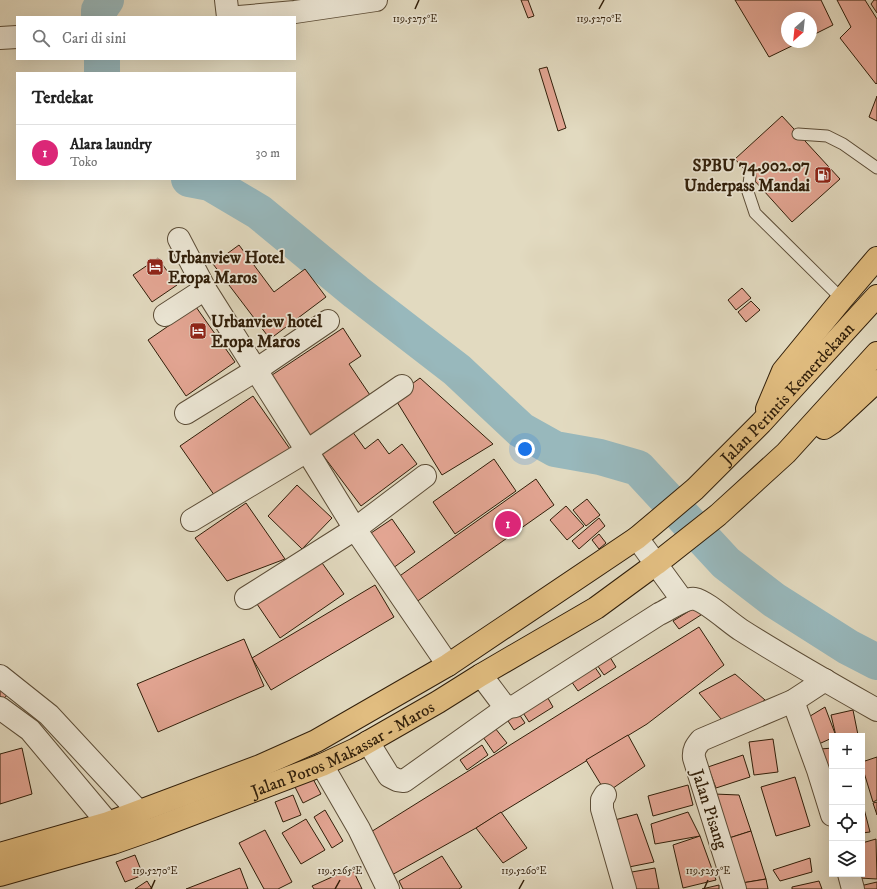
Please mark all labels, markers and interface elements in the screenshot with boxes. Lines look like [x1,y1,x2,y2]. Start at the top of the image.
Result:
north arrow [781,12,817,48]
text: 119.5275°E [393,13,437,25]
text: 119.5270°E [576,13,622,25]
search box [16,16,296,60]
icon: search [30,27,52,49]
text: Cari di sini [62,29,126,48]
text: Terdekat [32,87,93,109]
text: Alara laundry [70,135,152,154]
text: 1 [43,145,47,161]
text: 30 m [256,145,280,161]
text: Toko [70,154,97,170]
place label: SPBU 74.902.07 Underpass Mandai [684,155,811,197]
fuel station icon: SPBU 74.902.07 Underpass Mandai [813,165,833,185]
place label: Urbanview Hotel Eropa Maros [168,247,285,289]
hotel icon: Urbanview Hotel Eropa Maros [145,257,165,277]
place label: Urbanview hotel Eropa Maros [211,311,323,353]
street label: Jalan Perintis Kemerdekaan [715,318,859,471]
hotel icon: Urbanview hotel Eropa Maros [188,321,208,341]
your location [515,439,535,459]
pin: 1 [495,509,521,539]
street label: Jalan Poros Makassar - Maros [246,696,439,803]
map controls [829,733,865,877]
button: + [829,733,865,769]
street label: Jalan Pisang [685,765,733,853]
button: − [829,769,865,805]
button: locate [829,805,865,841]
button: layers [829,841,865,877]
text: 119.5270°E [132,865,178,877]
text: 119.5265°E [318,865,362,877]
text: 119.5260°E [501,865,547,877]
text: 119.5255°E [686,865,730,877]

